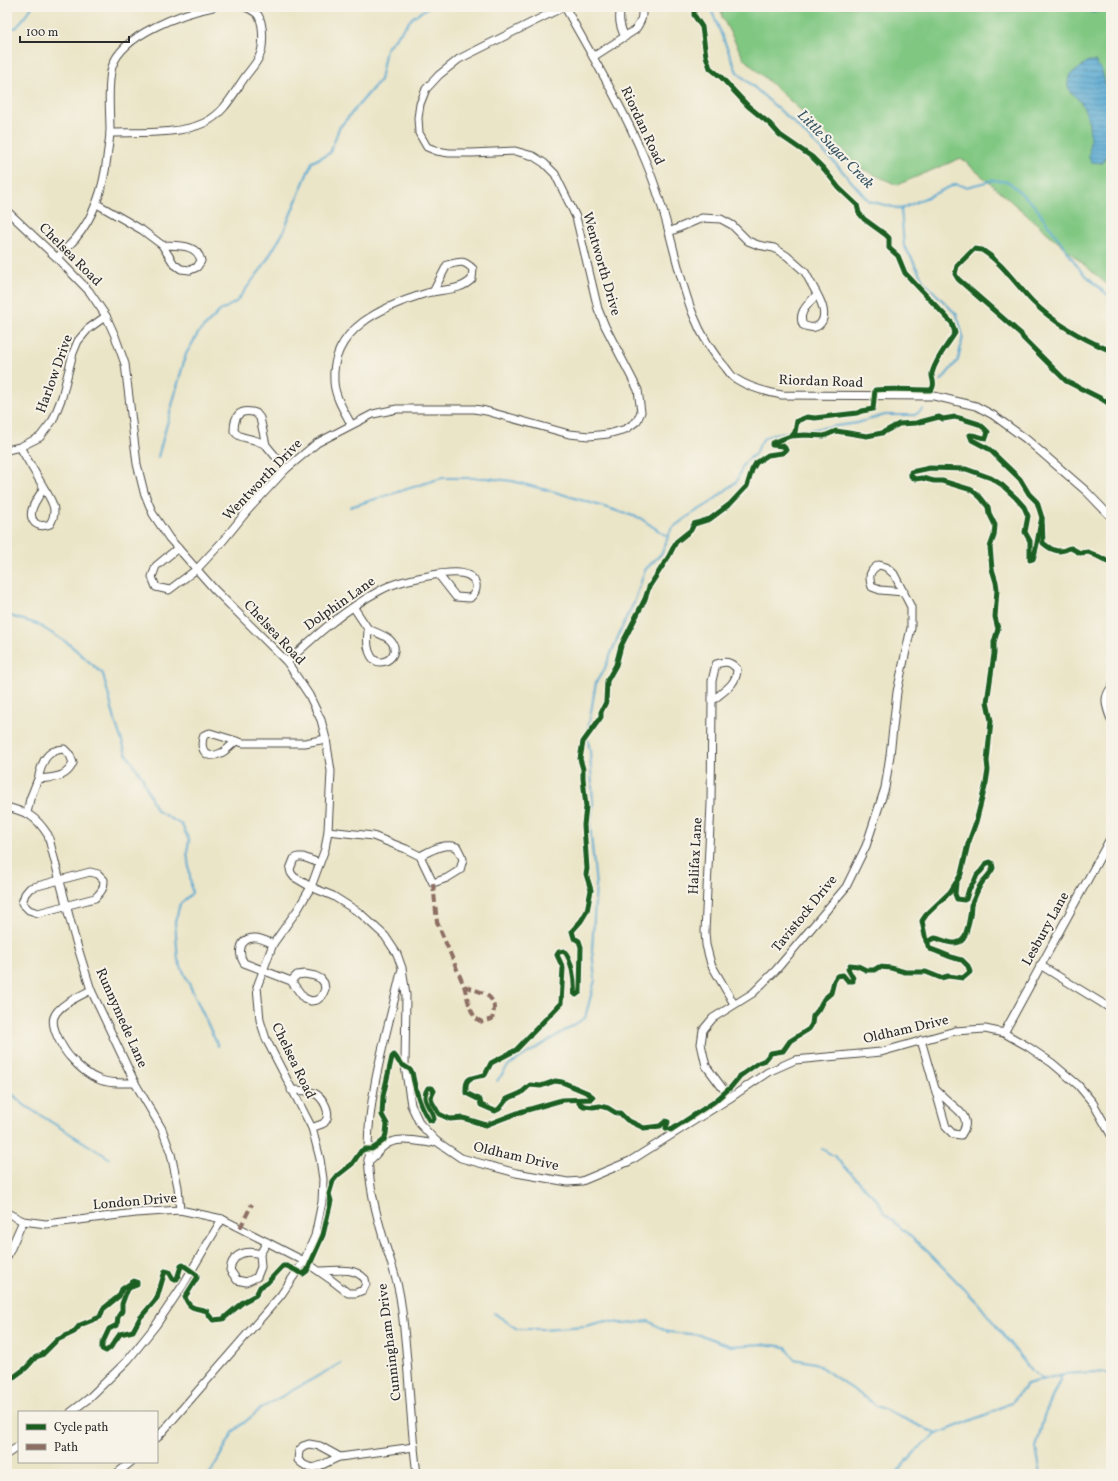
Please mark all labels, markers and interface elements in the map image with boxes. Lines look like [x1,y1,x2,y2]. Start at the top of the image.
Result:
scale bar [20,18,129,44]
text: 100 m [26,25,59,41]
street label: Riordan Road [615,84,669,169]
water label: Little Sugar Creek [792,106,878,194]
street label: Wentworth Drive [577,210,625,318]
street label: Chelsea Road [34,219,106,291]
street label: Harlow Drive [32,332,78,416]
street label: Riordan Road [778,371,864,393]
street label: Wentworth Drive [219,435,307,525]
street label: Dolphin Lane [301,572,380,636]
street label: Chelsea Road [239,596,309,670]
street label: Halifax Lane [684,816,708,895]
street label: Tavistock Drive [768,871,842,957]
street label: Lesbury Lane [1018,888,1074,969]
street label: Runnymede Lane [90,965,152,1071]
street label: Oldham Drive [861,1011,951,1049]
street label: Chelsea Road [266,1020,320,1102]
street label: Oldham Drive [471,1138,561,1176]
street label: London Drive [92,1189,178,1215]
street label: Cunningham Drive [373,1282,407,1402]
legend [18,1411,158,1463]
text: Cycle path [54,1420,109,1436]
text: Path [54,1440,78,1456]

